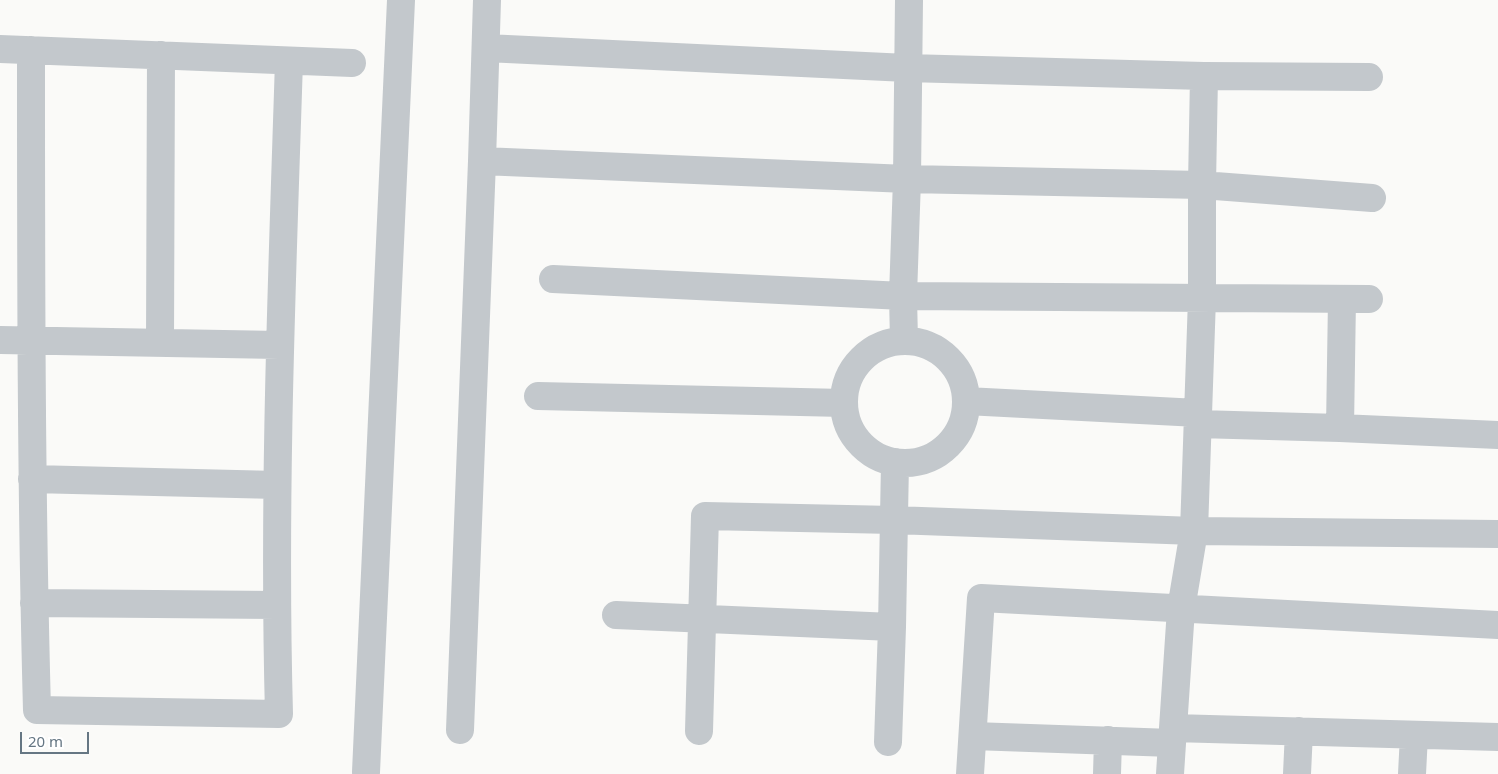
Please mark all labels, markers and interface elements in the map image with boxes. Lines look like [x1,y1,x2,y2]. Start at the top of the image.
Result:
scale bar [22,722,91,754]
text: 20 m [28,731,63,751]

